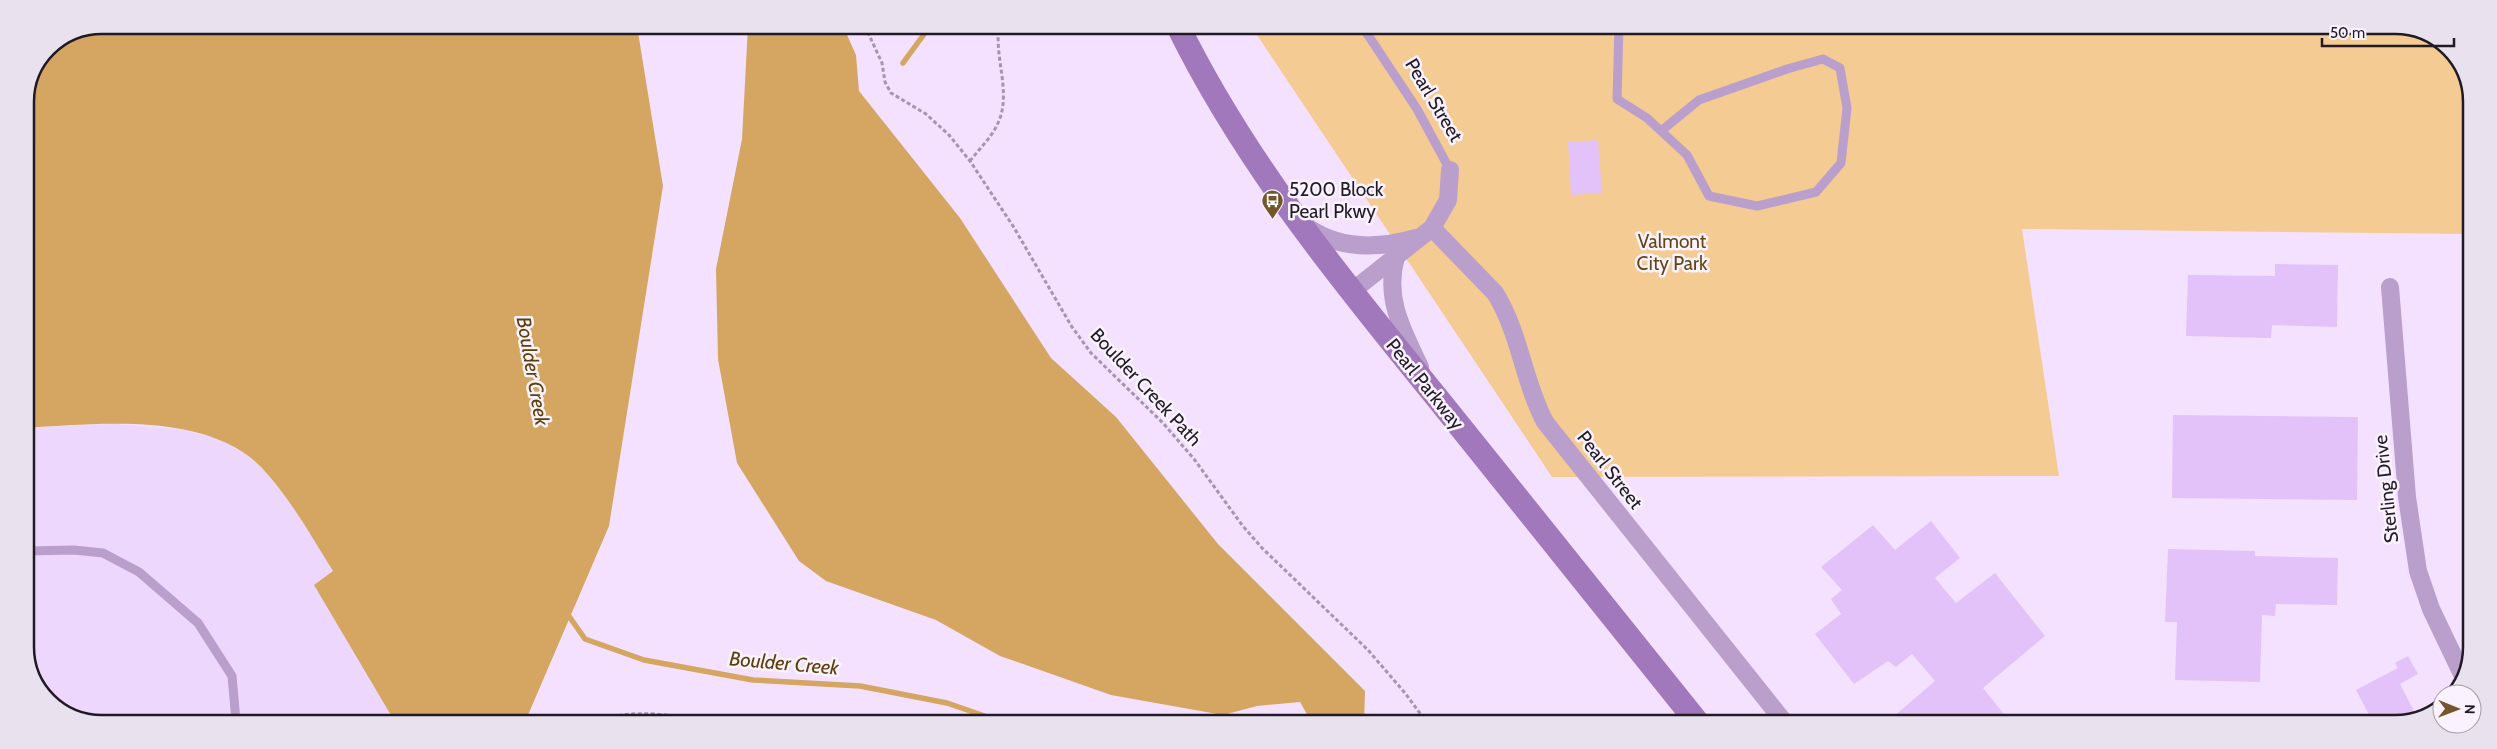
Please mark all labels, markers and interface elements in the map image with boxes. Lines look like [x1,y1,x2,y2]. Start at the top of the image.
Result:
scale bar [2322,15,2454,47]
text: 50 m [2330,24,2365,42]
street label: Pearl Street [1400,54,1468,146]
place label: 5200 Block Pearl Pkwy [1289,178,1384,223]
bus stop icon: 5200 Block Pearl Pkwy [1261,188,1285,219]
park label: Valmont City Park [1637,230,1708,275]
water label: Boulder Creek [512,315,555,429]
street label: Boulder Creek Path [1086,323,1206,451]
street label: Pearl Parkway [1381,334,1469,434]
street label: Pearl Street [1572,426,1648,514]
street label: Sterling Drive [2369,434,2403,544]
water label: Boulder Creek [728,646,841,680]
north arrow [2432,684,2482,734]
text: N [2461,704,2479,714]

